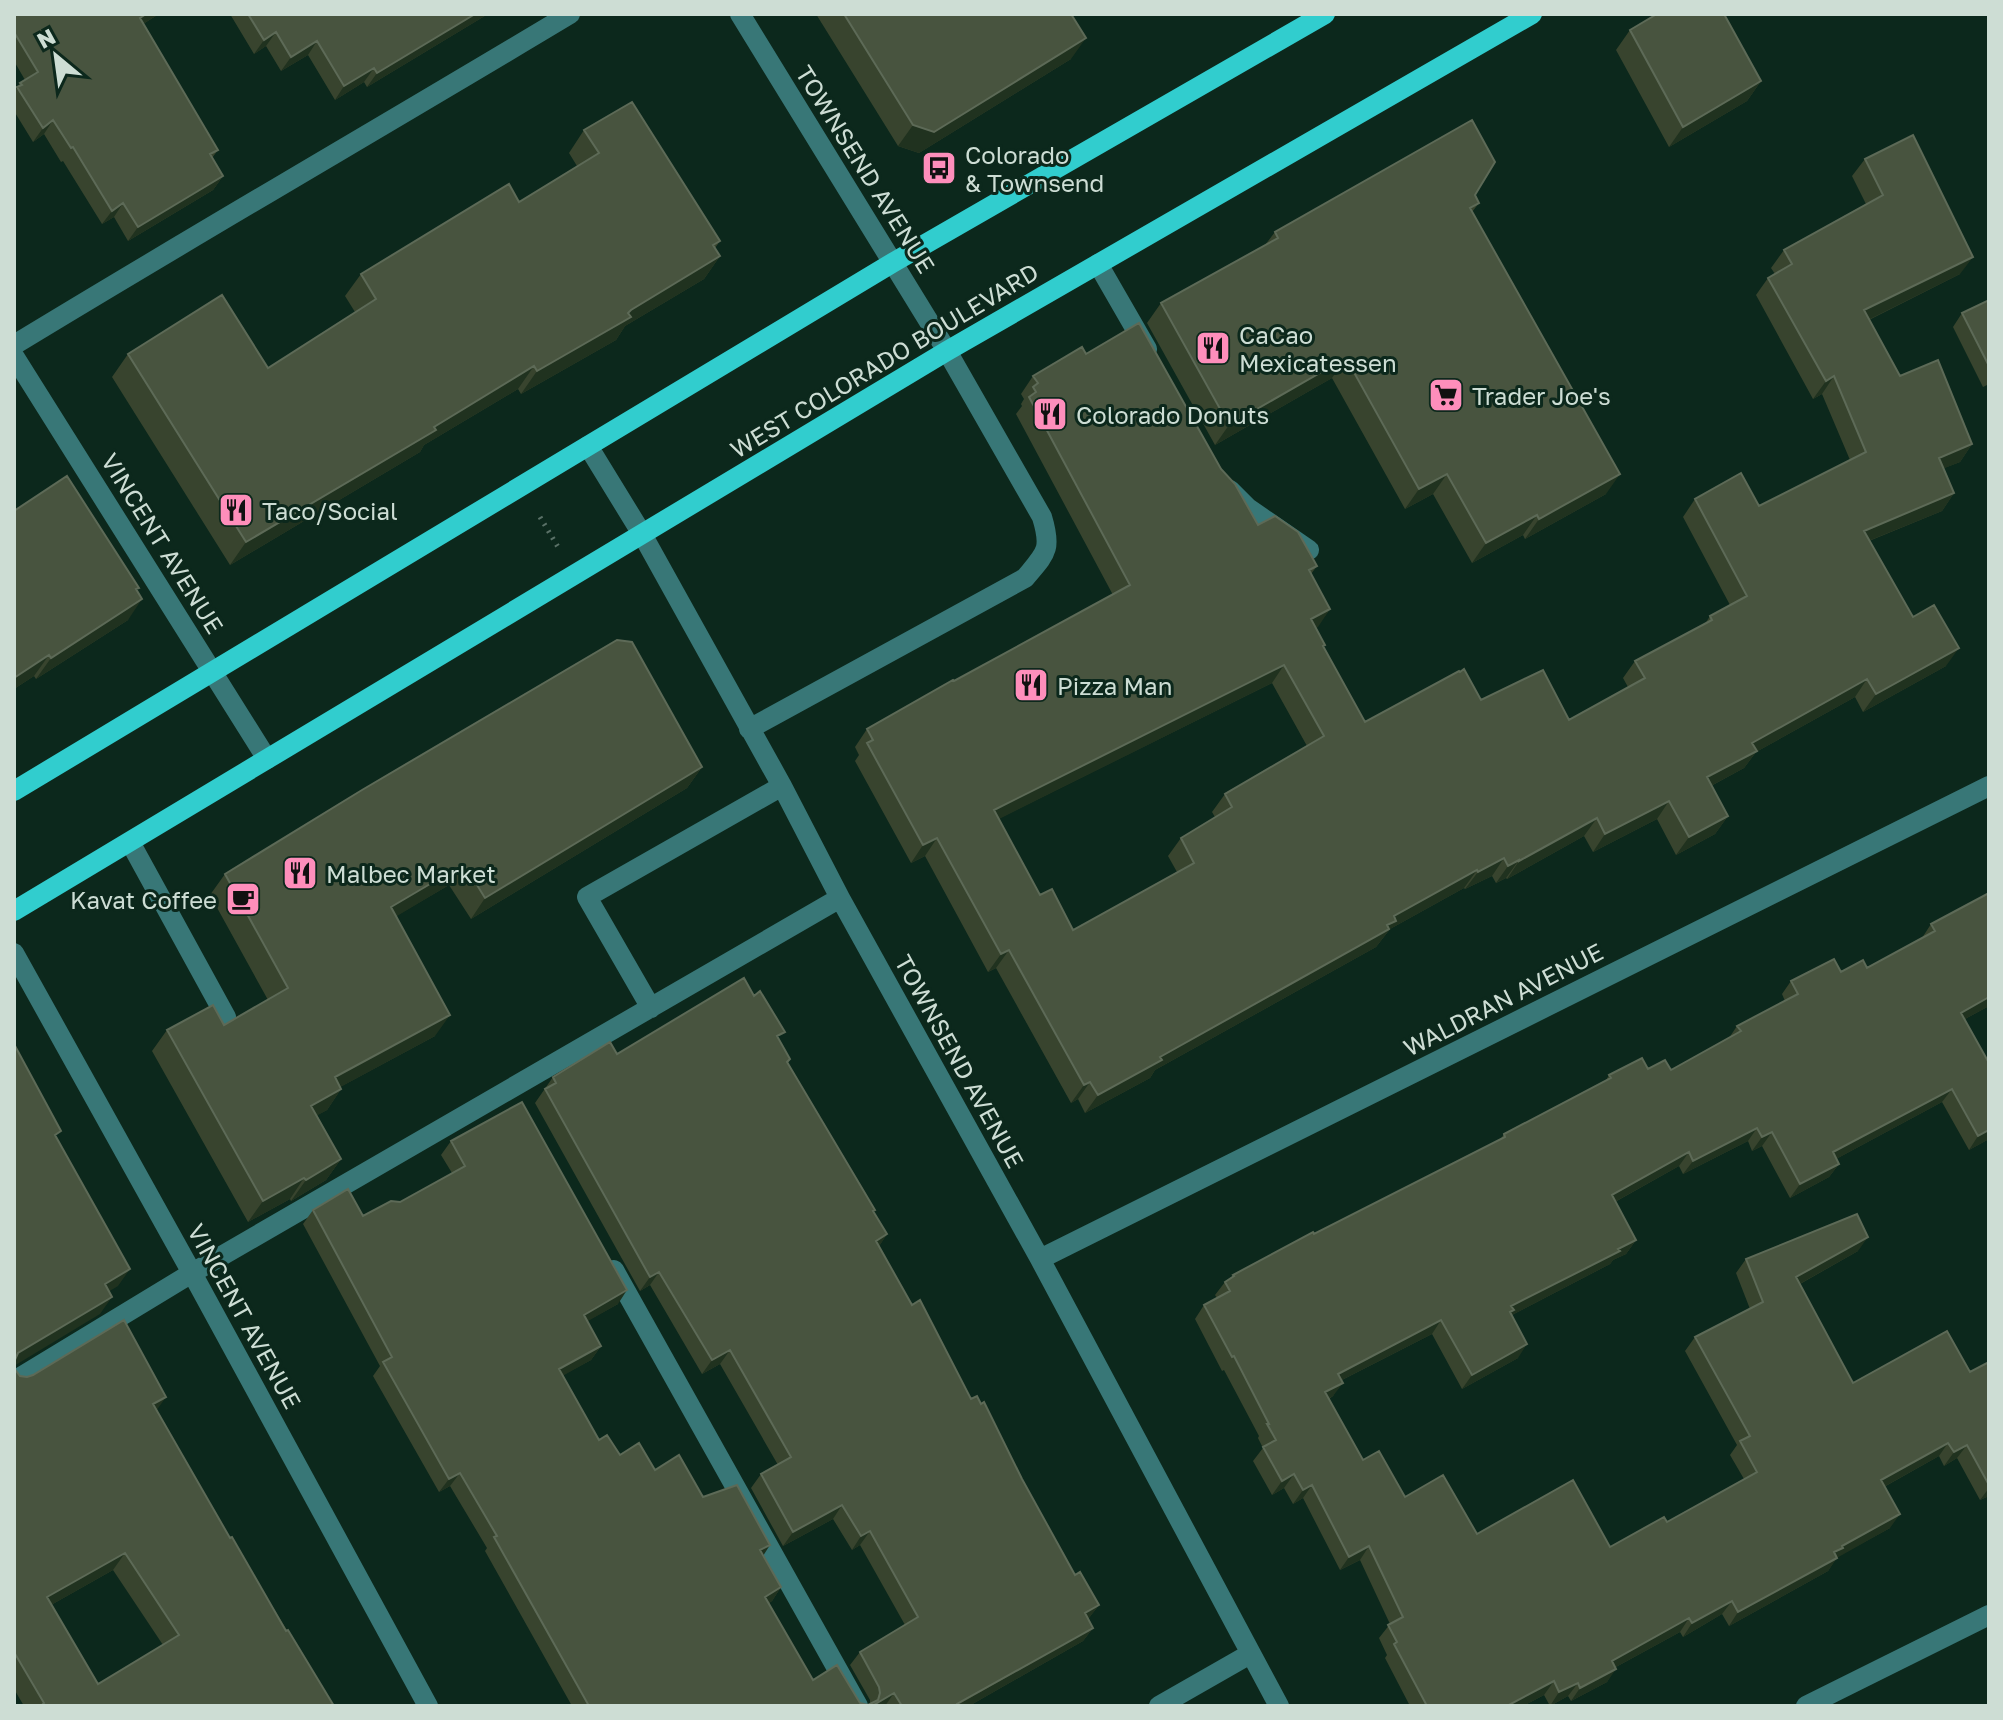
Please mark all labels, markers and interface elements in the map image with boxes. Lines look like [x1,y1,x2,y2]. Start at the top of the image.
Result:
north arrow [16,16,96,96]
text: N [32,22,60,54]
street label: TOWNSEND AVENUE [790,60,942,278]
place label: Colorado & Townsend [965,140,1104,197]
bus stop icon: Colorado & Townsend [920,149,958,187]
street label: WEST COLORADO BOULEVARD [725,256,1043,464]
place label: CaCao Mexicatessen [1239,320,1397,377]
restaurant icon: CaCao Mexicatessen [1194,329,1232,367]
supermarket icon: Trader Joe's [1427,376,1465,414]
place label: Trader Joe's [1472,381,1611,410]
restaurant icon: Colorado Donuts [1031,395,1069,433]
place label: Colorado Donuts [1076,400,1269,429]
street label: VINCENT AVENUE [96,448,230,638]
restaurant icon: Taco/Social [217,491,255,529]
place label: Taco/Social [262,496,398,525]
restaurant icon: Pizza Man [1012,666,1050,704]
place label: Pizza Man [1057,671,1172,700]
restaurant icon: Malbec Market [281,854,319,892]
place label: Malbec Market [326,859,496,888]
cafe icon: Kavat Coffee [224,880,262,918]
place label: Kavat Coffee [70,885,217,914]
street label: WALDRAN AVENUE [1398,936,1608,1062]
street label: TOWNSEND AVENUE [889,949,1031,1173]
street label: VINCENT AVENUE [182,1218,308,1414]

